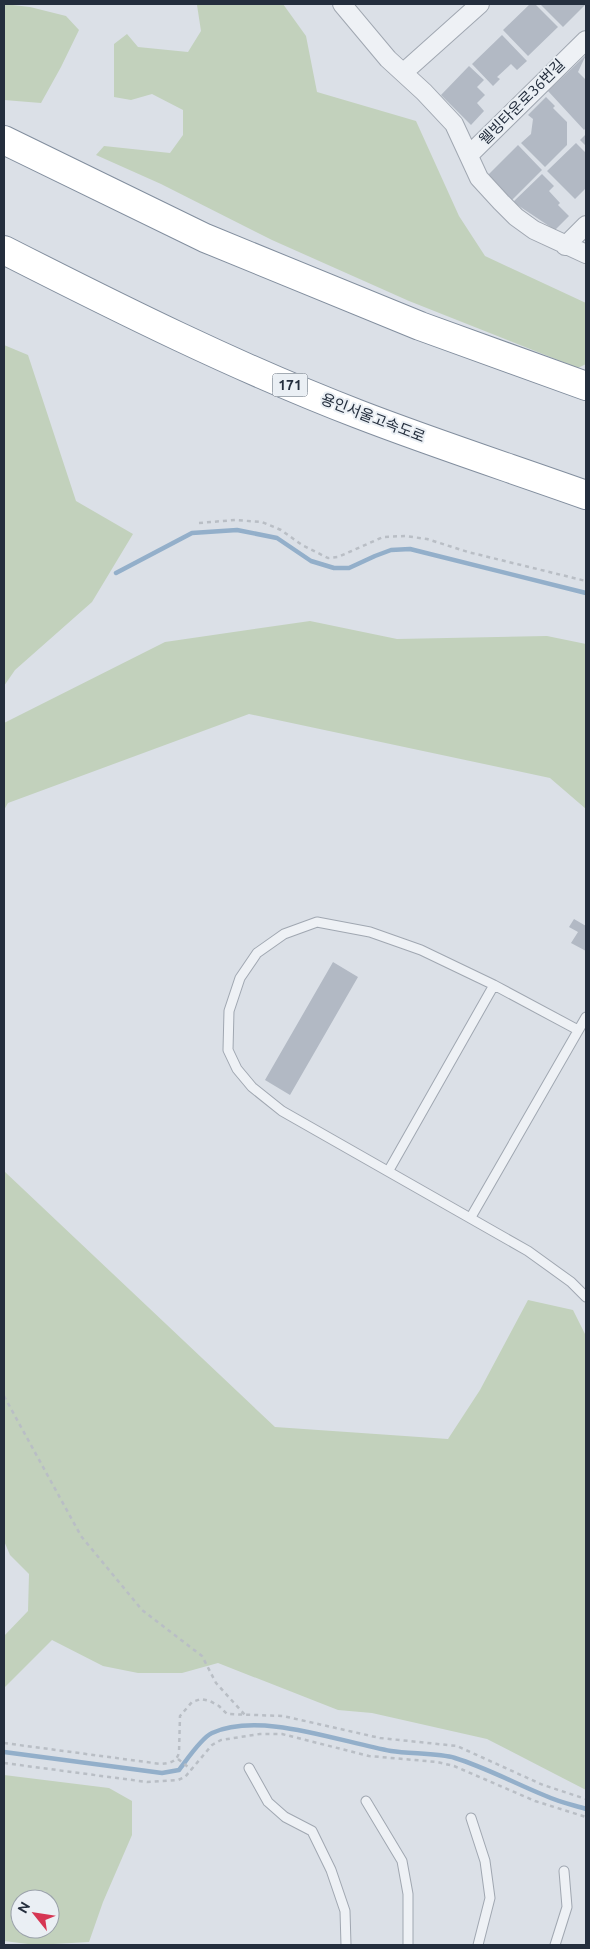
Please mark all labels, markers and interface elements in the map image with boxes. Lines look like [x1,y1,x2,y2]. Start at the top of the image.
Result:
street label: 웰빙타운로36번길 [475,55,568,148]
road number: 171 [272,374,308,396]
street label: 용인서울고속도로 [319,390,428,445]
north arrow [10,1889,60,1939]
text: N [14,1899,33,1916]

